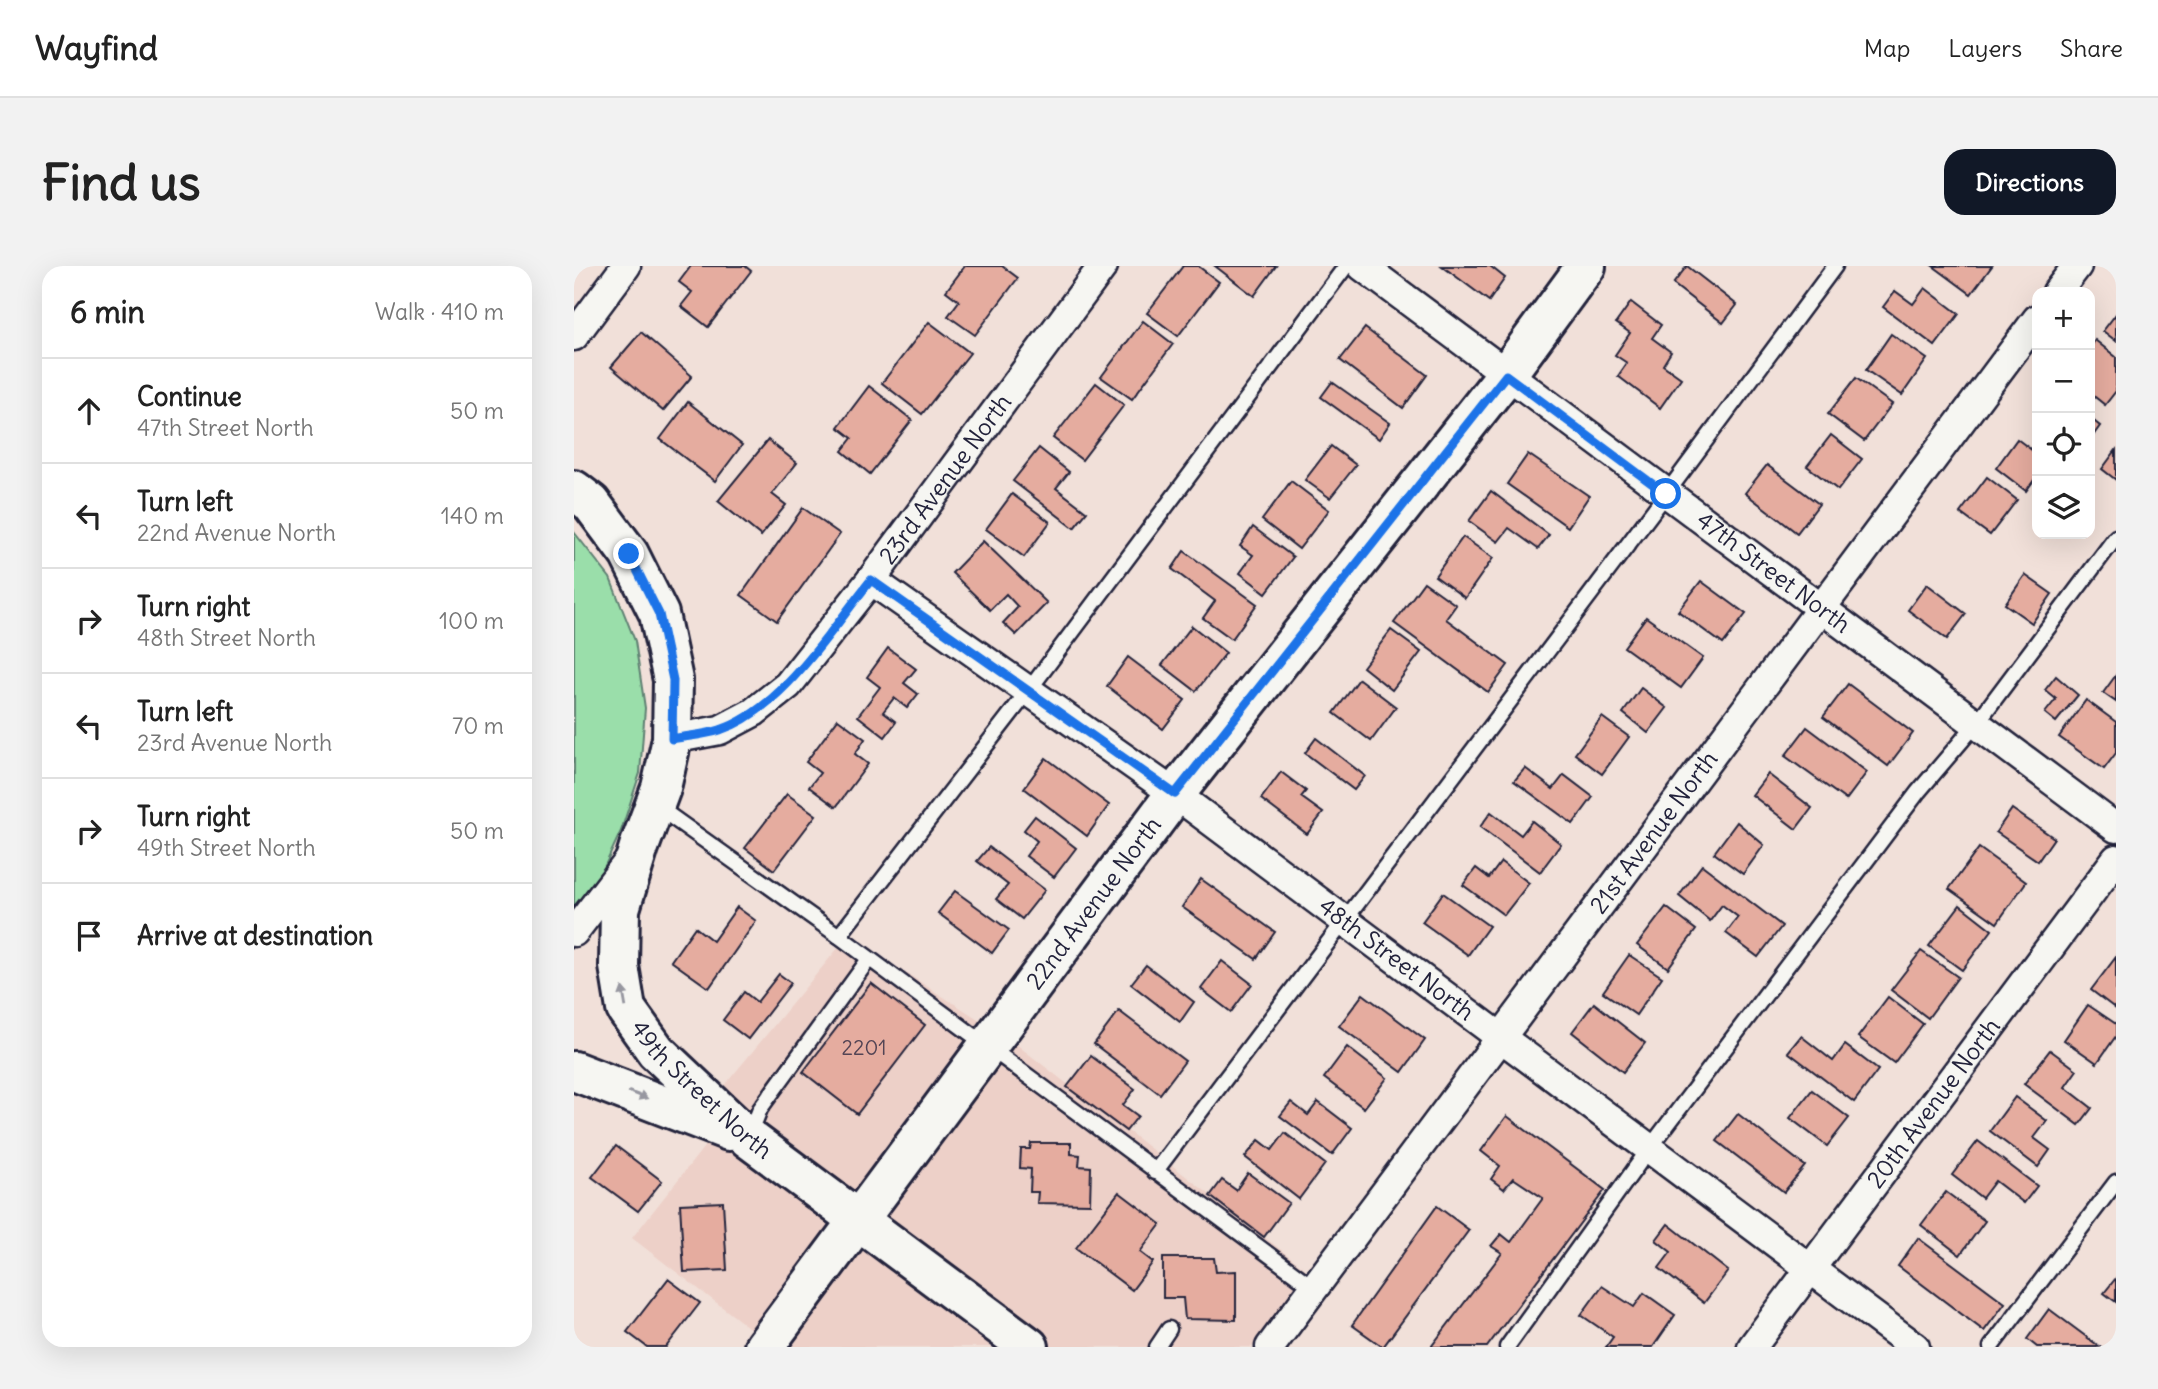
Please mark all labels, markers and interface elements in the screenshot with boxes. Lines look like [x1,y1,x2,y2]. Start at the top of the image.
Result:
text: Wayfind [35,27,158,69]
text: Map [1864,33,1910,63]
text: Layers [1948,33,2022,63]
text: Share [2060,33,2123,63]
button: Directions [1944,149,2116,215]
text: Find us [42,152,200,213]
map controls [2032,287,2095,539]
button: + [2032,287,2095,350]
text: 6 min [70,293,145,331]
text: Walk · 410 m [375,297,504,326]
button: − [2032,350,2095,413]
text: Continue [137,380,242,413]
street label: 23rd Avenue North [872,388,1017,569]
icon: ahead [70,392,108,430]
text: 50 m [450,396,504,425]
text: 47th Street North [137,413,314,442]
button: locate [2032,413,2095,476]
button: layers [2032,476,2095,539]
route start [1650,478,1681,509]
text: Turn left [137,485,233,518]
icon: left [70,497,108,535]
text: 140 m [441,501,504,530]
street label: 47th Street North [1691,505,1857,639]
text: 22nd Avenue North [137,518,336,547]
route end [613,538,644,569]
text: Turn right [137,590,250,623]
icon: right [70,602,108,640]
text: 100 m [439,606,504,635]
text: 48th Street North [137,623,316,652]
text: Turn left [137,695,233,728]
icon: left [70,707,108,745]
text: 70 m [452,711,504,740]
text: 23rd Avenue North [137,728,332,757]
street label: 21st Avenue North [1583,745,1724,919]
text: Turn right [137,800,250,833]
street label: 22nd Avenue North [1019,810,1167,995]
icon: right [70,812,108,850]
text: 50 m [450,816,504,845]
text: 49th Street North [137,833,316,862]
street label: 48th Street North [1313,891,1481,1026]
icon: arrive [70,917,108,955]
text: Arrive at destination [137,919,373,952]
one-way arrow [618,986,629,1008]
street label: 20th Avenue North [1860,1012,2006,1194]
street label: 49th Street North [625,1014,778,1165]
house number: 2201 [841,1034,887,1061]
one-way arrow [627,1089,648,1100]

